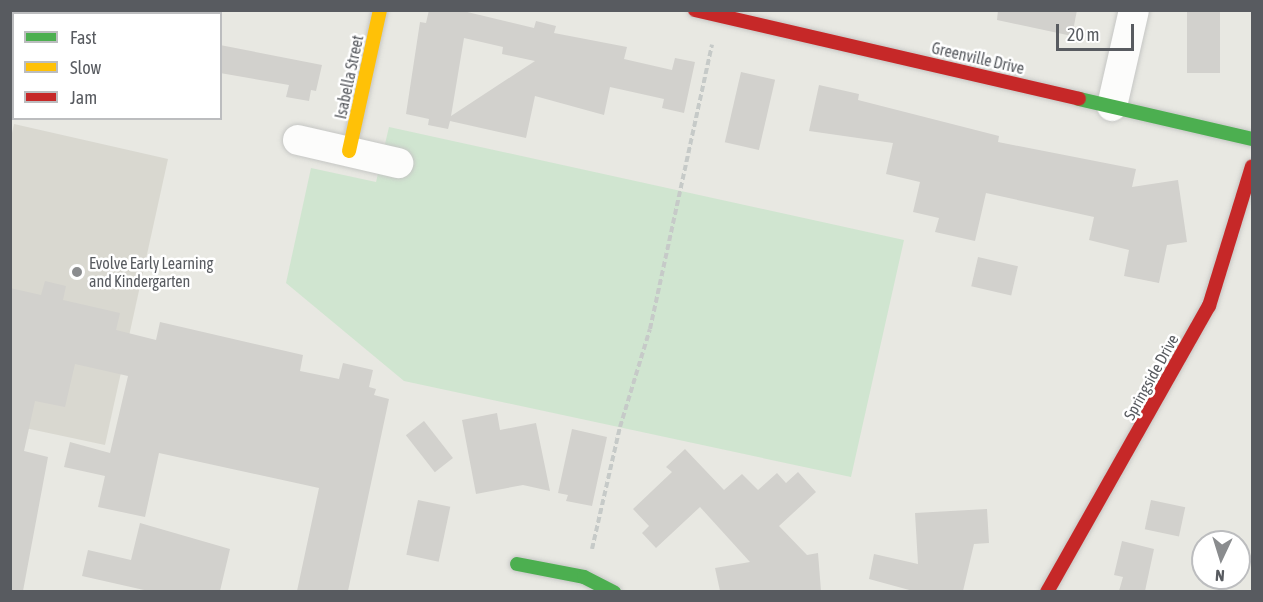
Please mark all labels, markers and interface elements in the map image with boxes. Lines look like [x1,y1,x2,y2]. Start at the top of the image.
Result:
legend [12,12,222,120]
scale bar [1059,12,1137,50]
text: 20 m [1067,24,1099,45]
text: Fast [70,27,97,48]
street label: Isabella Street [331,33,367,121]
street label: Greenville Drive [930,38,1026,78]
text: Slow [70,57,101,78]
text: Jam [70,87,97,108]
place label: Evolve Early Learning and Kindergarten [89,253,213,291]
marker: Evolve Early Learning and Kindergarten [70,265,84,279]
street label: Springside Drive [1120,331,1182,423]
north arrow [1191,530,1251,590]
text: N [1215,567,1225,585]

